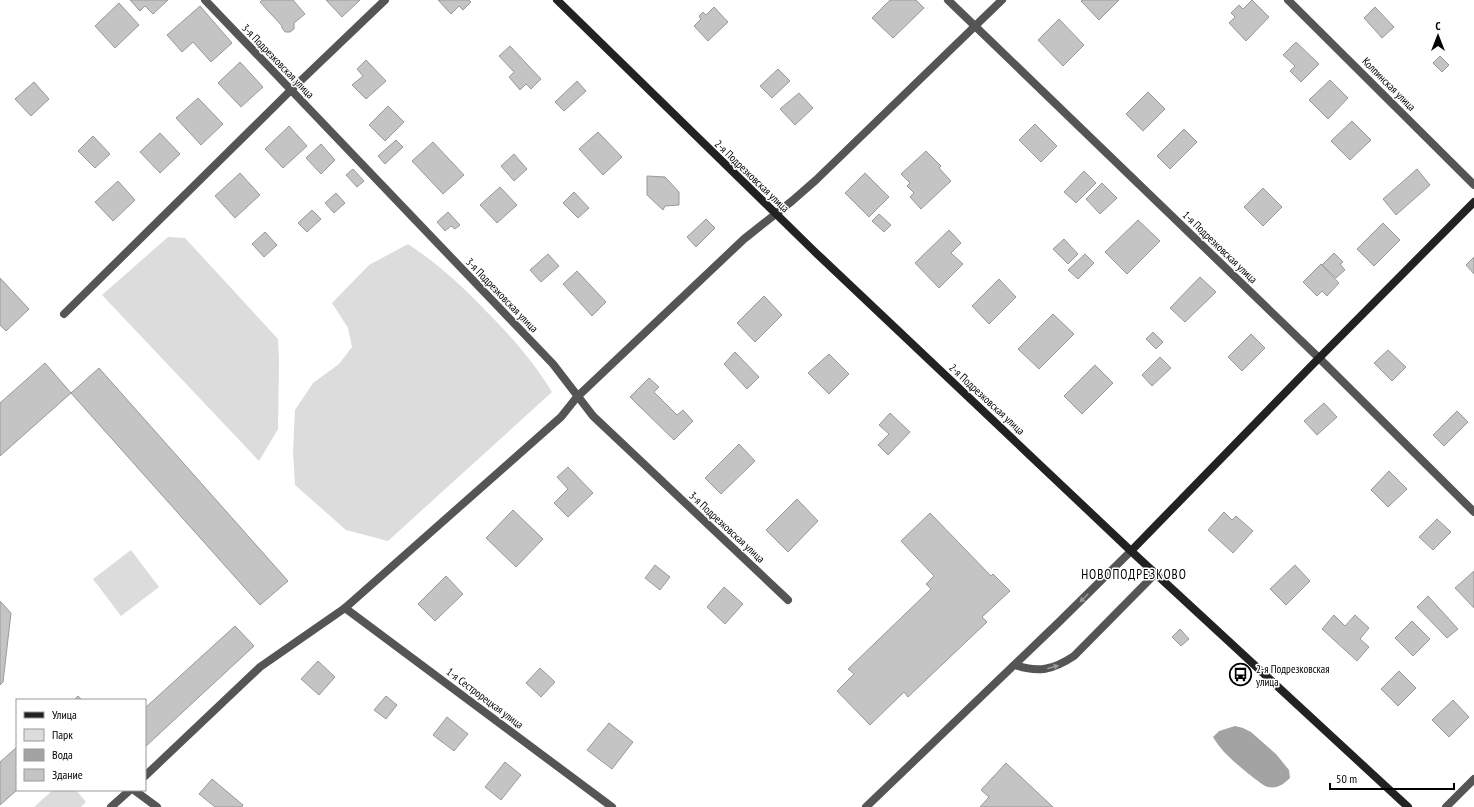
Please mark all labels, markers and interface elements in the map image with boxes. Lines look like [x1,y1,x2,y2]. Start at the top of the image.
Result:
north arrow [1418,16,1458,56]
text: С [1435,19,1441,33]
street label: 3-я Подрезковская улица [239,21,317,101]
street label: Колпинская улица [1359,54,1419,114]
street label: 2-я Подрезковская улица [712,137,792,215]
street label: 1-я Подрезковская улица [1180,208,1260,286]
street label: 3-я Подрезковская улица [463,255,541,335]
street label: 2-я Подрезковская улица [946,360,1028,438]
street label: 3-я Подрезковская улица [686,488,768,566]
district label: НОВОПОДРЕЗКОВО [1081,566,1187,583]
one-way arrow [1079,593,1089,603]
bus stop icon: 2-я Подрезковская улица [1228,662,1254,688]
place label: 2-я Подрезковская улица [1256,662,1329,689]
one-way arrow [1047,664,1059,670]
street label: 1-я Сестрорецкая улица [444,665,526,731]
legend [16,699,146,791]
text: Улица [52,707,77,722]
text: Парк [52,727,73,742]
text: Вода [52,747,73,762]
scale bar [1330,765,1454,791]
text: Здание [52,767,83,782]
text: 50 m [1336,771,1357,786]

